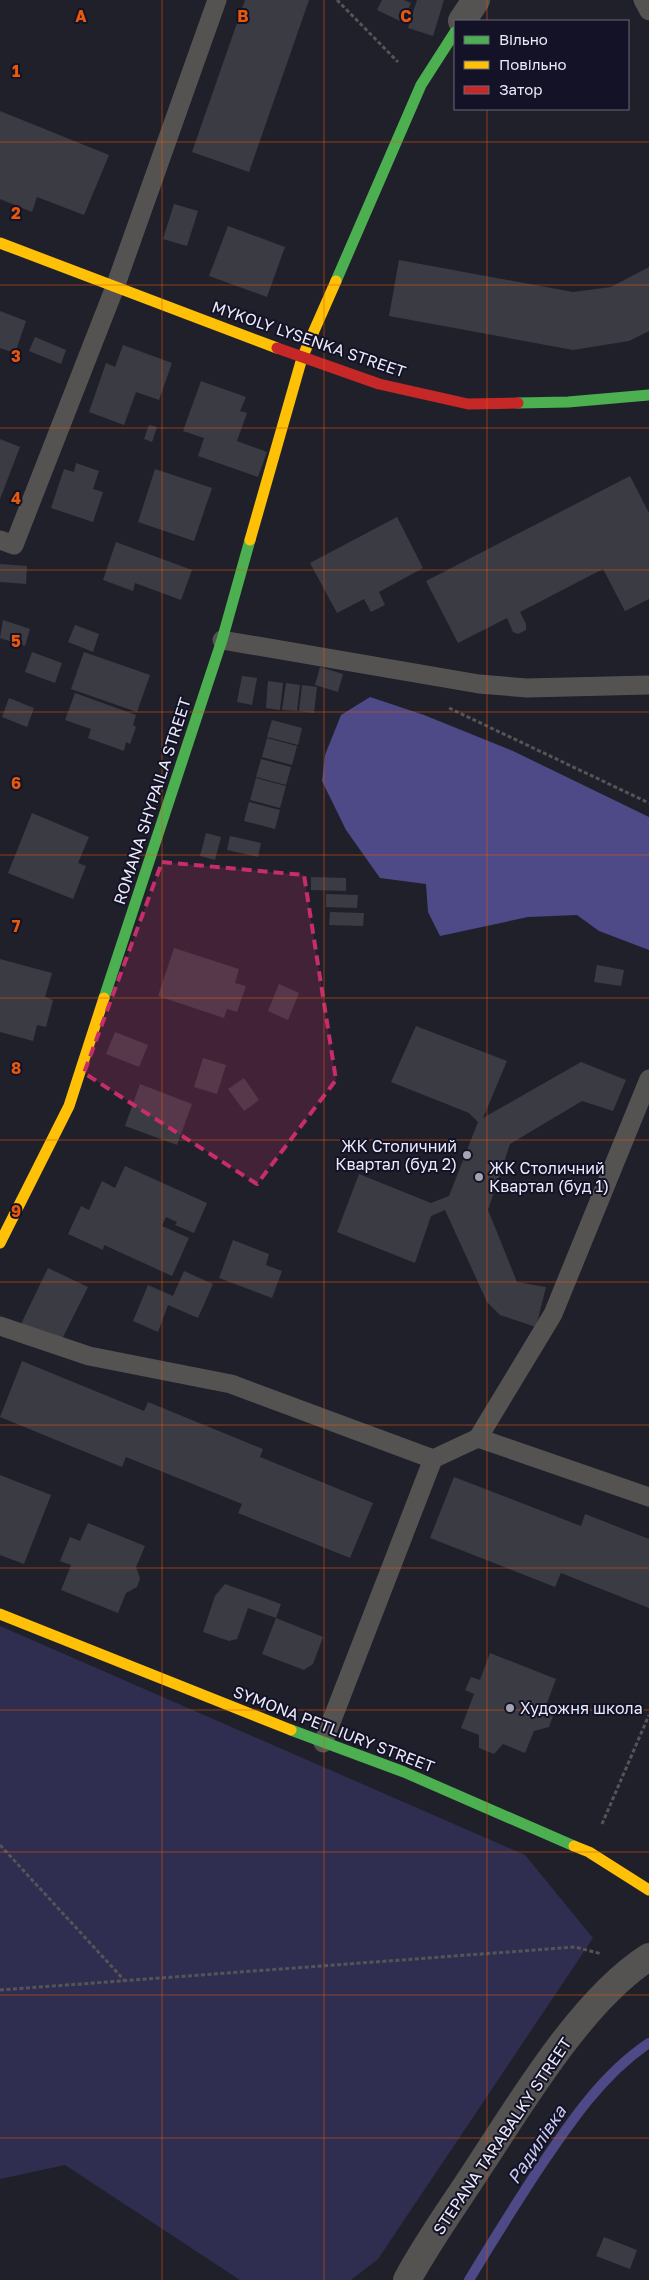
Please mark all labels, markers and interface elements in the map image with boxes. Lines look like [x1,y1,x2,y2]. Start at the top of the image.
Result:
text: A [75,6,87,26]
text: B [237,6,249,26]
text: C [400,6,412,26]
legend [454,20,629,110]
text: Вільно [499,30,548,48]
text: Повільно [499,55,567,73]
text: 1 [12,61,20,81]
text: Затор [499,80,542,98]
text: 2 [11,203,21,223]
street label: MYKOLY LYSENKA STREET [209,296,409,382]
text: 3 [11,346,21,366]
text: 4 [11,488,21,508]
text: 5 [11,631,21,651]
street label: ROMANA SHYPAILA STREET [109,695,195,907]
text: 6 [11,773,21,793]
text: 7 [12,916,21,936]
text: 8 [11,1058,21,1078]
place label: ЖК Столичний Квартал (буд 2) [335,1136,457,1174]
marker: ЖК Столичний Квартал (буд 2) [461,1149,473,1161]
place label: ЖК Столичний Квартал (буд 1) [489,1158,609,1196]
marker: ЖК Столичний Квартал (буд 1) [473,1171,485,1183]
text: 9 [11,1201,21,1221]
street label: SYMONA PETLIURY STREET [231,1681,438,1777]
place label: Художня школа [520,1698,643,1718]
marker: Художня школа [504,1702,516,1714]
street label: STEPANA TARABALKY STREET [428,2033,576,2238]
water label: Радилівка [502,2100,571,2188]

